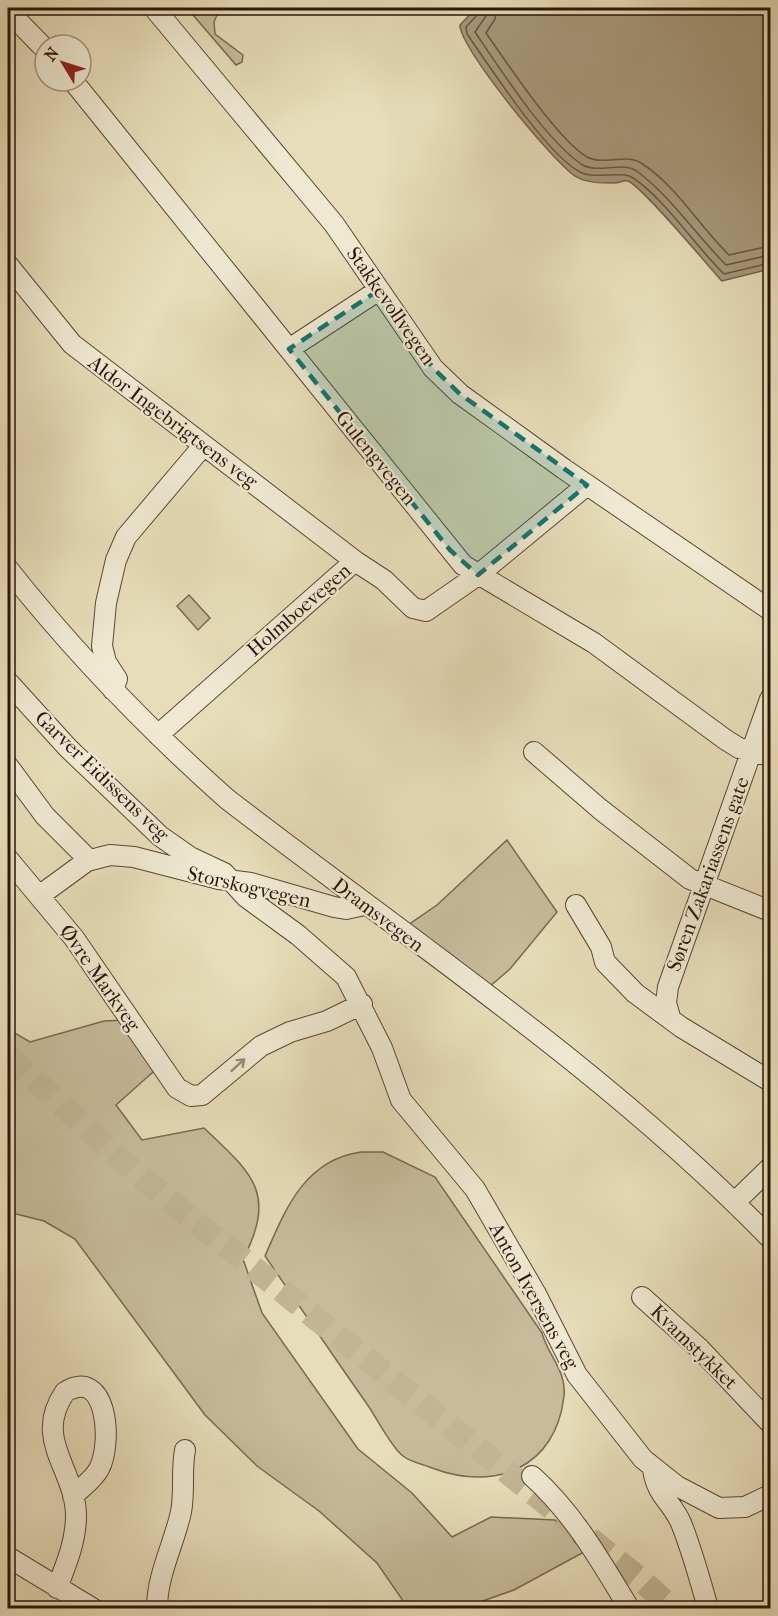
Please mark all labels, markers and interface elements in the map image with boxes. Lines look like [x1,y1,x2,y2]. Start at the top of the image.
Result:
north arrow [33,33,93,93]
text: N [40,43,63,65]
street label: Stakkevollvegen [342,243,440,370]
street label: Aldor Ingebrigtsens veg [83,350,262,493]
street label: Gulengvegen [331,406,421,510]
street label: Holmboevegen [243,559,356,661]
street label: Garver Eidissens veg [30,706,174,846]
street label: Søren Zakariassens gate [662,773,754,974]
street label: Storskogvegen [185,862,313,912]
street label: Dramsvegen [328,873,429,957]
street label: Øvre Markveg [55,920,145,1036]
one-way arrow [230,1058,245,1072]
street label: Anton Iversens veg [484,1218,584,1373]
street label: Kvamstykket [646,1300,742,1394]

